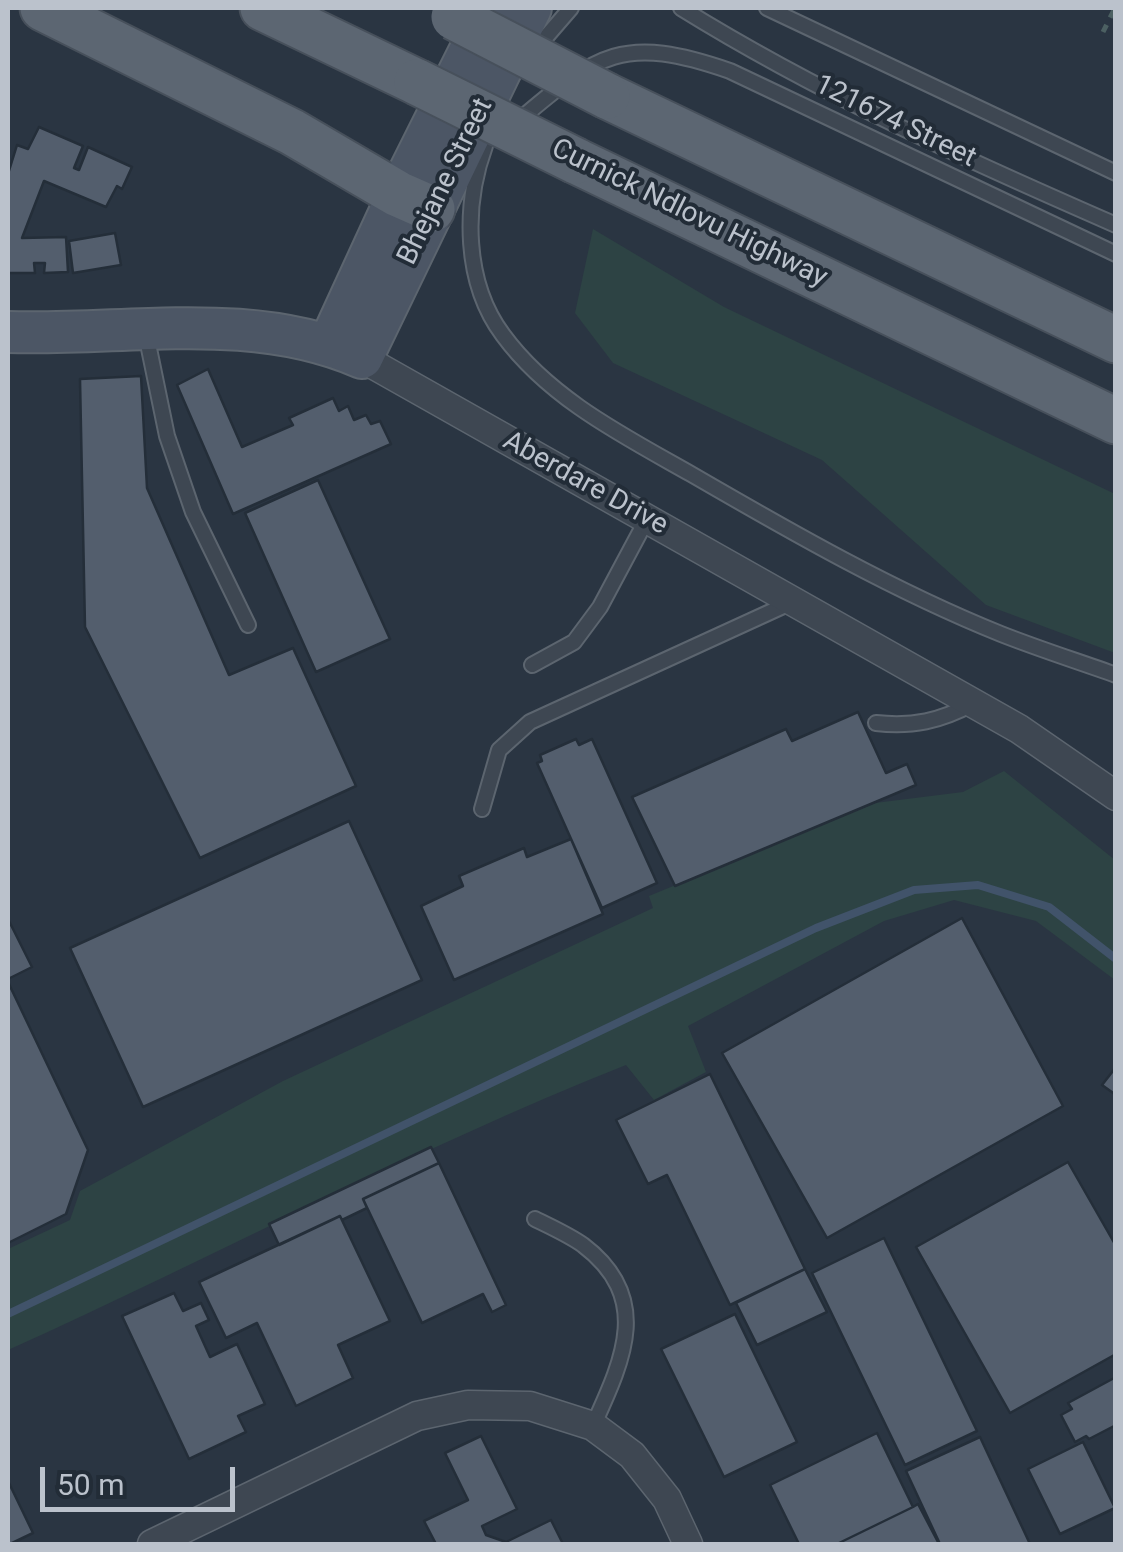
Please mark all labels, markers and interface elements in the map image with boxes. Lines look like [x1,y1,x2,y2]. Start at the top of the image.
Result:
street label: 121674 Street [809,68,981,176]
street label: Bhejane Street [391,93,501,271]
street label: Curnick Ndlovu Highway [546,133,832,295]
street label: Aberdare Drive [497,425,673,543]
scale bar [45,1447,240,1509]
text: 50 m [57,1467,124,1502]

